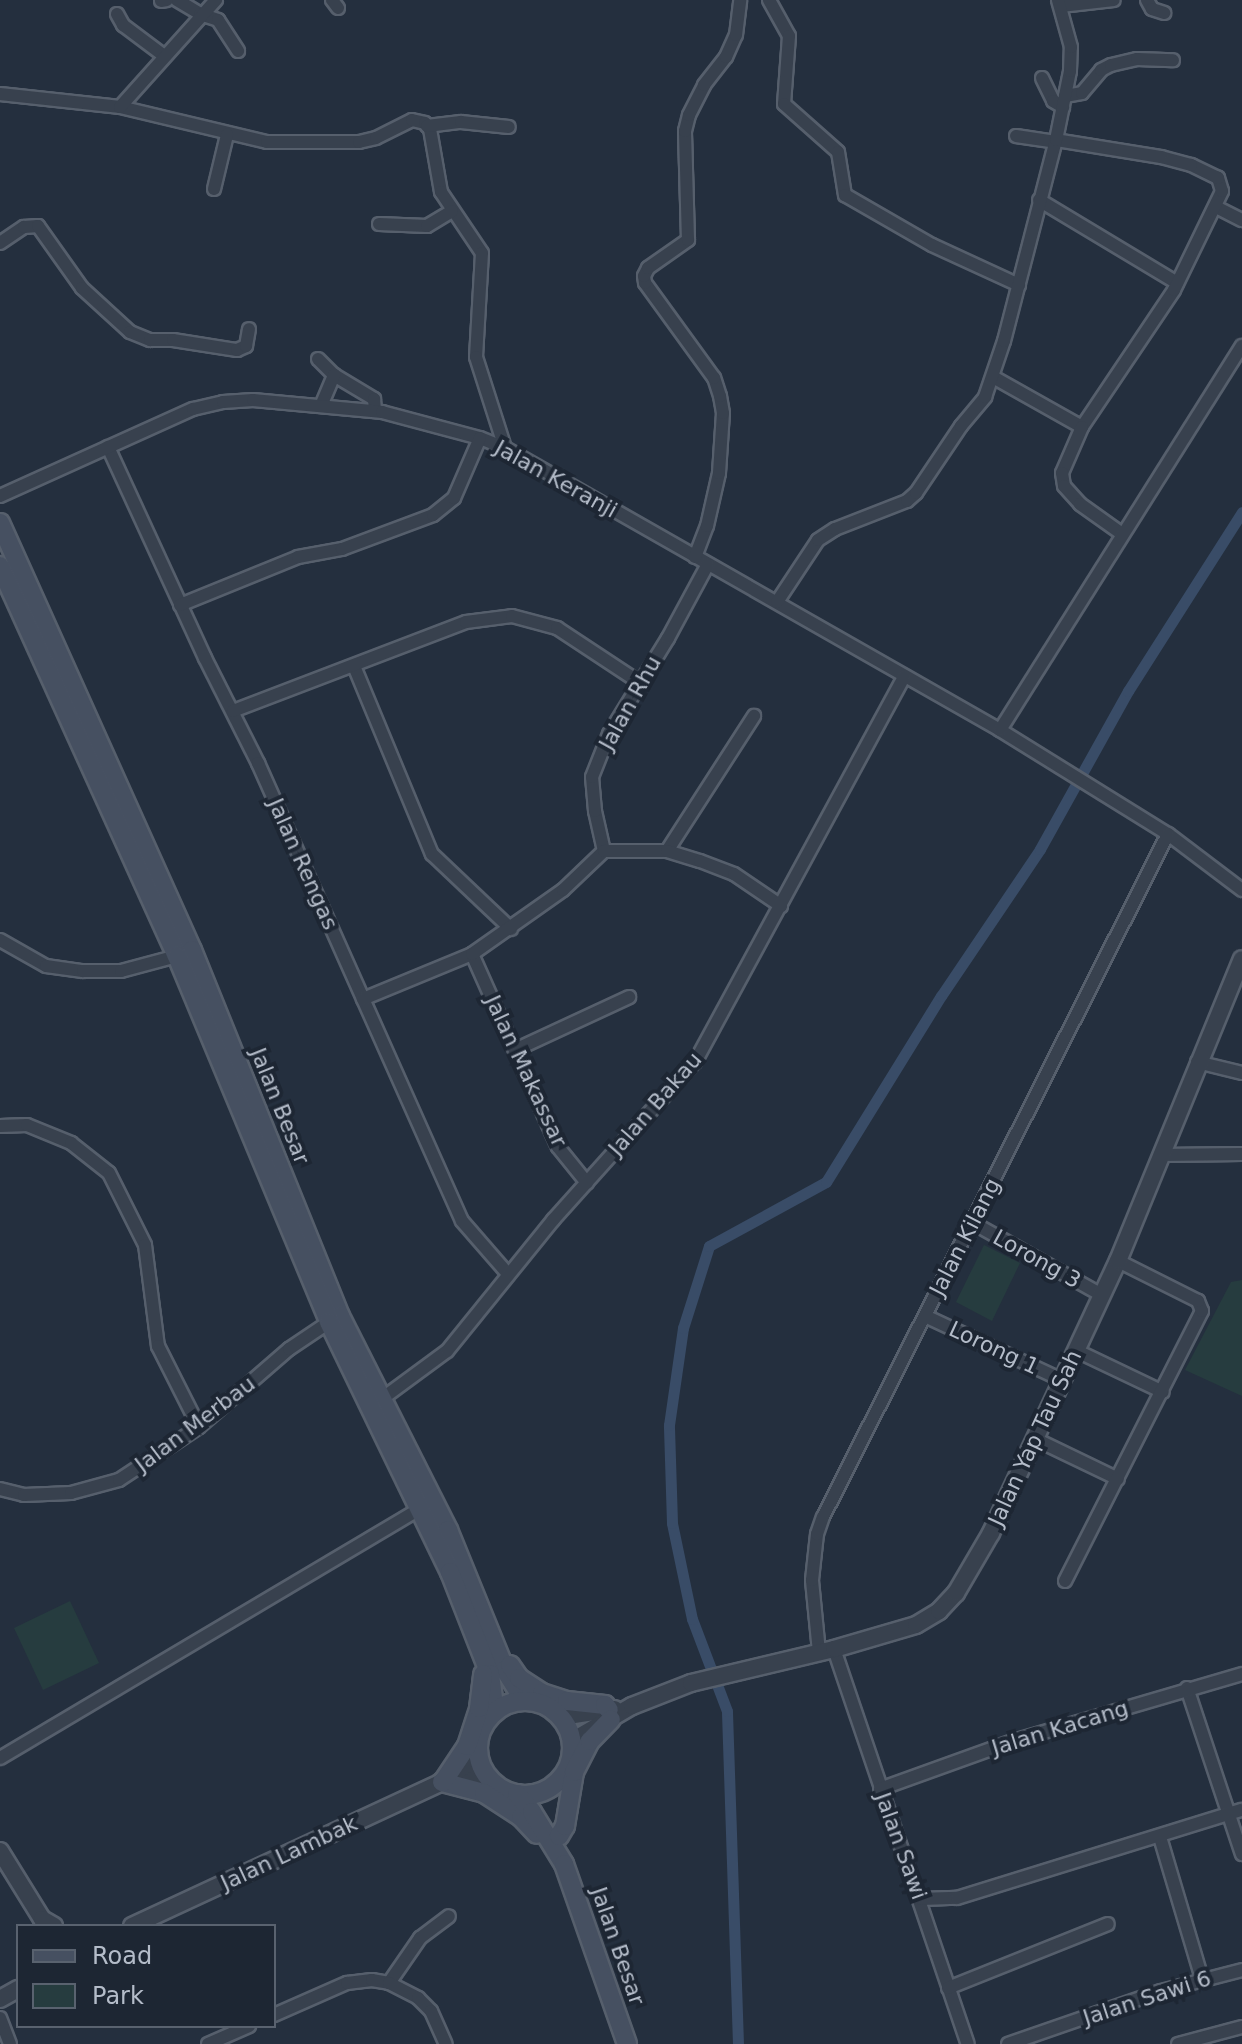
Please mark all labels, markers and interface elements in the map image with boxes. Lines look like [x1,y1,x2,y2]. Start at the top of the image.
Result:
street label: Jalan Keranji [490,434,622,524]
street label: Jalan Rhu [593,651,667,755]
street label: Jalan Rengas [262,794,344,934]
street label: Jalan Makassar [479,991,573,1151]
street label: Jalan Besar [245,1044,315,1168]
street label: Jalan Bakau [603,1047,707,1161]
street label: Jalan Kilang [924,1174,1006,1300]
street label: Lorong 3 [989,1224,1085,1294]
street label: Lorong 1 [945,1316,1043,1380]
street label: Jalan Yap Tau Sah [983,1346,1087,1530]
street label: Jalan Merbau [130,1370,260,1478]
street label: Jalan Kacang [988,1695,1132,1761]
street label: Jalan Sawi [869,1789,933,1903]
street label: Jalan Lambak [216,1810,362,1896]
street label: Jalan Besar [585,1883,651,2009]
legend [16,1924,276,2028]
text: Road [92,1942,152,1970]
street label: Jalan Sawi 6 [1080,1965,1214,2031]
text: Park [92,1982,144,2010]

